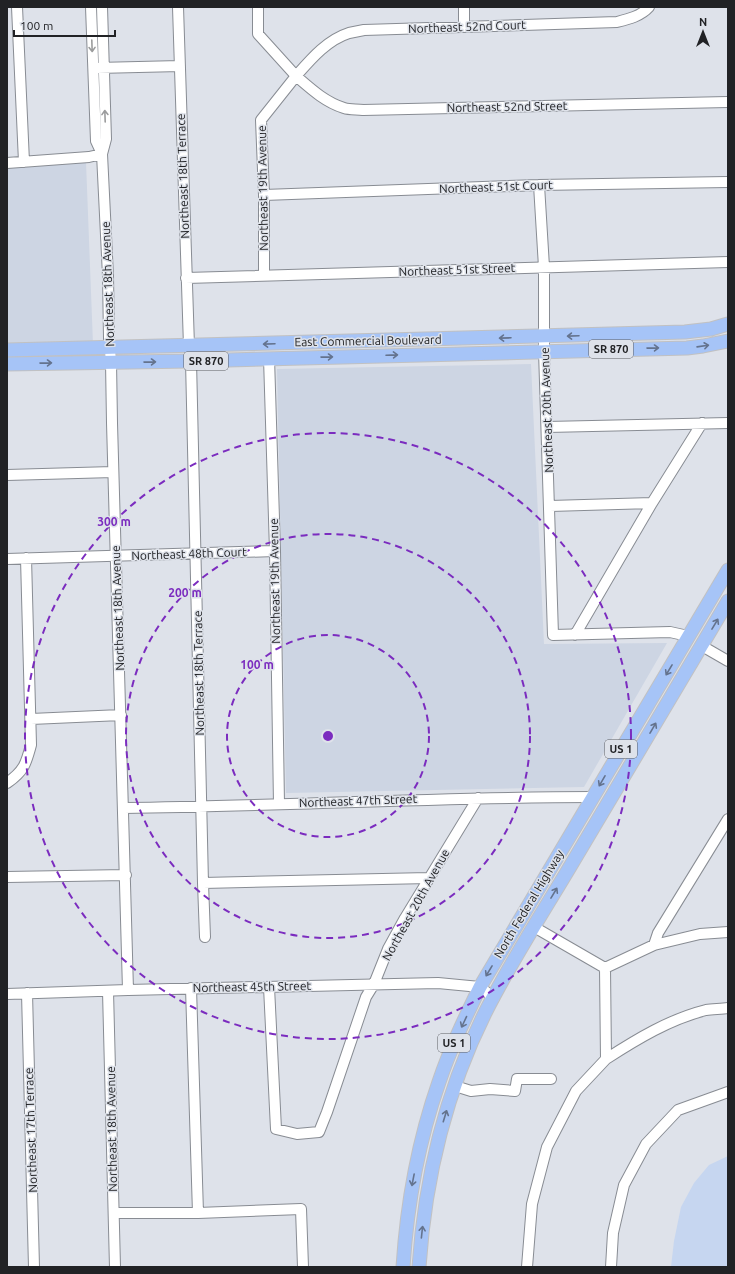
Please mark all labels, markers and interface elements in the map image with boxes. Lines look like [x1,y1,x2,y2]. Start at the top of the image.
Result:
scale bar [14,12,115,38]
north arrow [683,12,723,52]
text: N [699,16,707,28]
street label: Northeast 52nd Court [408,18,526,35]
text: 100 m [20,19,53,32]
one-way arrow [89,39,96,52]
street label: Northeast 52nd Street [446,99,568,114]
one-way arrow [102,110,109,123]
street label: Northeast 18th Terrace [174,113,191,239]
street label: Northeast 19th Avenue [255,125,270,251]
street label: Northeast 51st Court [439,178,553,195]
street label: Northeast 18th Avenue [99,221,116,347]
street label: Northeast 51st Street [398,261,516,278]
one-way arrow [567,332,580,340]
street label: East Commercial Boulevard [294,333,442,348]
one-way arrow [499,334,512,342]
one-way arrow [263,340,276,347]
road number: SR 870 [589,340,633,358]
one-way arrow [696,342,709,350]
one-way arrow [646,345,659,352]
street label: Northeast 20th Avenue [538,347,555,473]
one-way arrow [385,351,398,359]
road number: SR 870 [184,352,228,370]
one-way arrow [320,353,333,361]
one-way arrow [143,358,156,366]
one-way arrow [39,360,52,367]
text: 300 m [97,515,131,528]
street label: Northeast 19th Avenue [267,518,282,644]
street label: Northeast 18th Avenue [109,545,126,671]
street label: Northeast 48th Court [131,545,247,562]
text: 200 m [168,586,202,599]
street label: Northeast 18th Terrace [191,610,206,736]
one-way arrow [711,618,719,630]
text: 100 m [240,658,274,671]
one-way arrow [664,664,672,676]
one-way arrow [649,722,657,734]
centre of rings [321,729,335,743]
road number: US 1 [605,740,637,758]
one-way arrow [598,775,606,787]
street label: Northeast 47th Street [299,792,418,809]
street label: Northeast 20th Avenue [379,847,452,963]
street label: North Federal Highway [491,847,566,960]
one-way arrow [551,887,559,899]
one-way arrow [485,965,493,977]
street label: Northeast 45th Street [193,979,312,994]
one-way arrow [459,1016,467,1028]
road number: US 1 [438,1034,470,1052]
street label: Northeast 18th Avenue [104,1066,119,1192]
street label: Northeast 17th Terrace [22,1067,39,1193]
one-way arrow [442,1110,449,1123]
one-way arrow [409,1173,417,1186]
one-way arrow [418,1226,425,1239]

